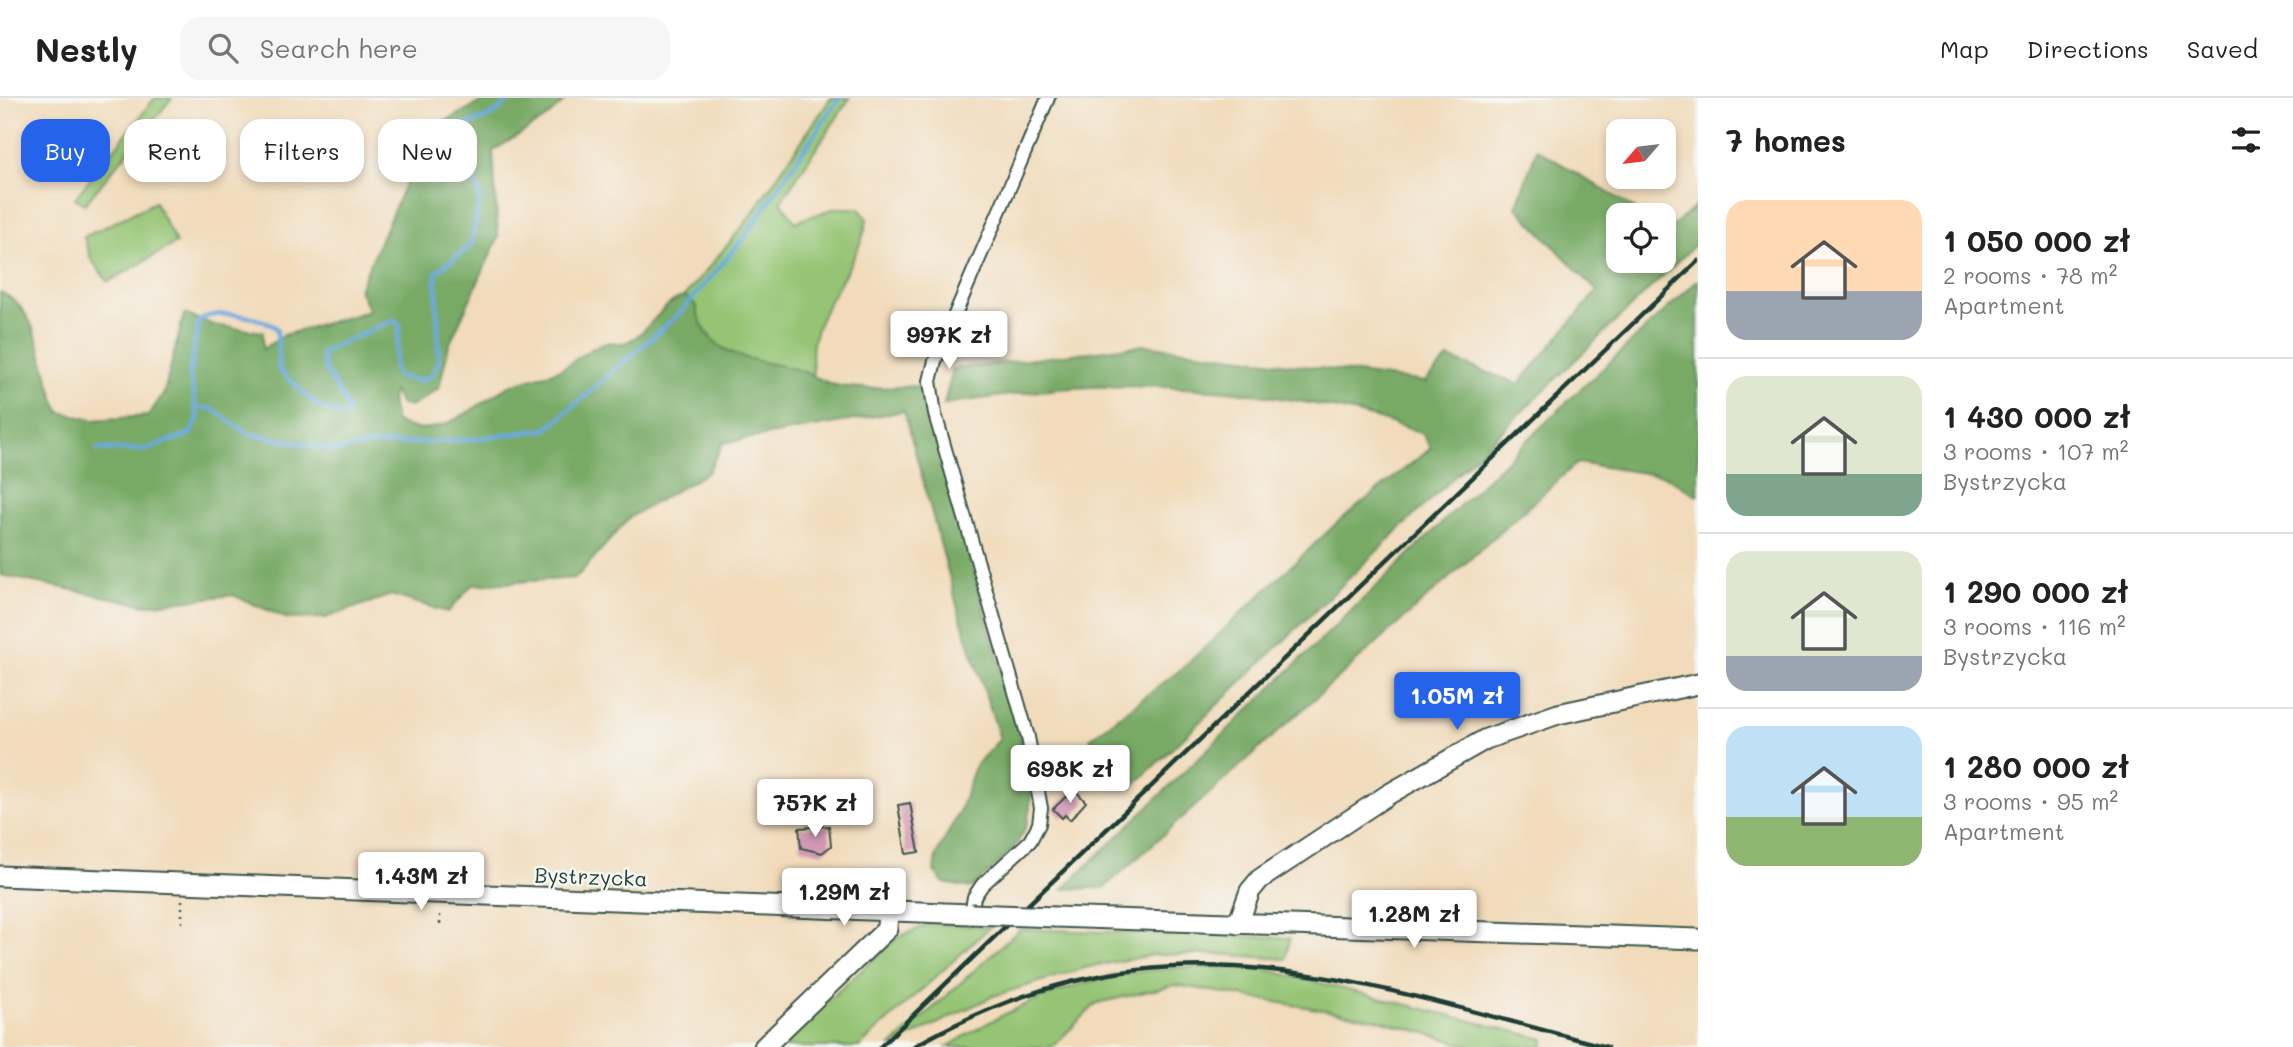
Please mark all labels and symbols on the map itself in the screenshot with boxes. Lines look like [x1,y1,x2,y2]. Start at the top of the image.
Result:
north arrow [1606,119,1676,189]
pin: 997K zł [884,312,1014,371]
pin: 1.05M zł [1385,672,1529,732]
pin: 698K zł [1005,746,1135,805]
pin: 757K zł [750,780,880,839]
pin: 1.43M zł [349,852,493,912]
street label: Bystrzycka [534,861,648,891]
pin: 1.29M zł [772,868,916,928]
pin: 1.28M zł [1342,890,1486,950]

